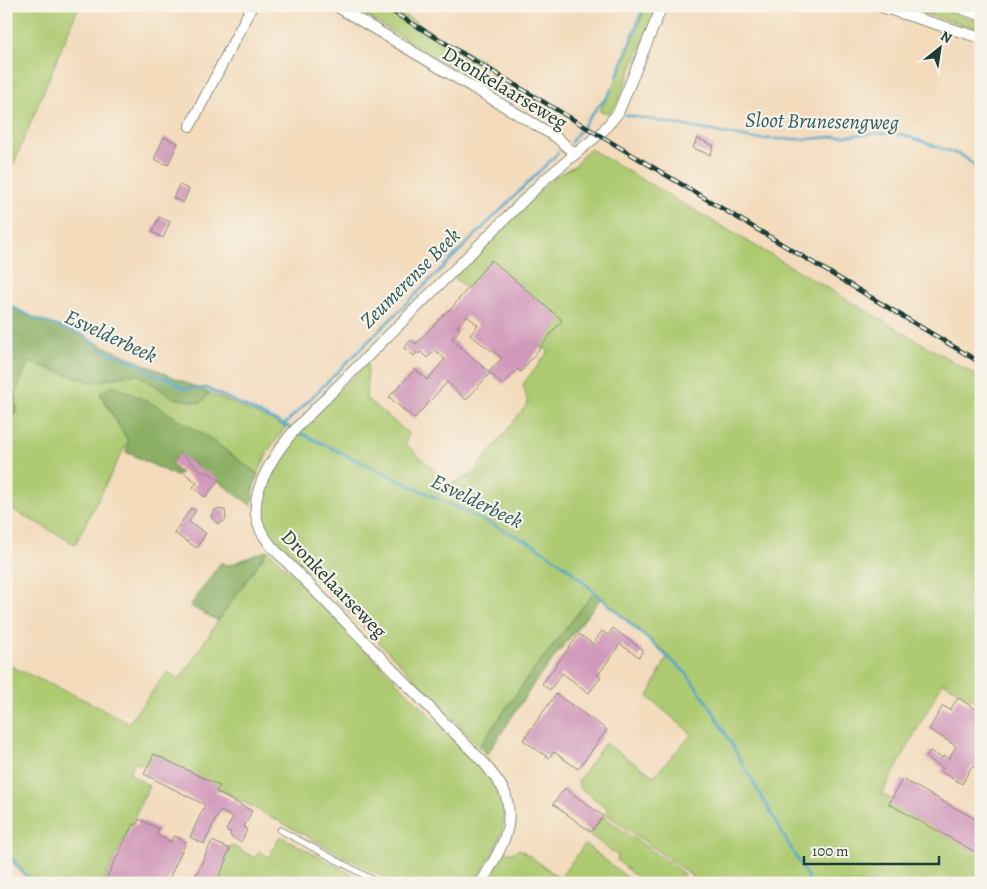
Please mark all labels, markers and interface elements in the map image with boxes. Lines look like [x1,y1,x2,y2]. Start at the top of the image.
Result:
north arrow [914,22,964,72]
text: N [937,26,955,48]
street label: Dronkelaarseweg [437,40,573,136]
water label: Sloot Brunesengweg [745,106,900,136]
water label: Zeumerense Beek [354,222,466,334]
water label: Esvelderbeek [60,302,162,370]
water label: Esvelderbeek [426,467,528,535]
street label: Dronkelaarseweg [275,524,393,644]
scale bar [804,834,940,866]
text: 100 m [812,841,849,861]

